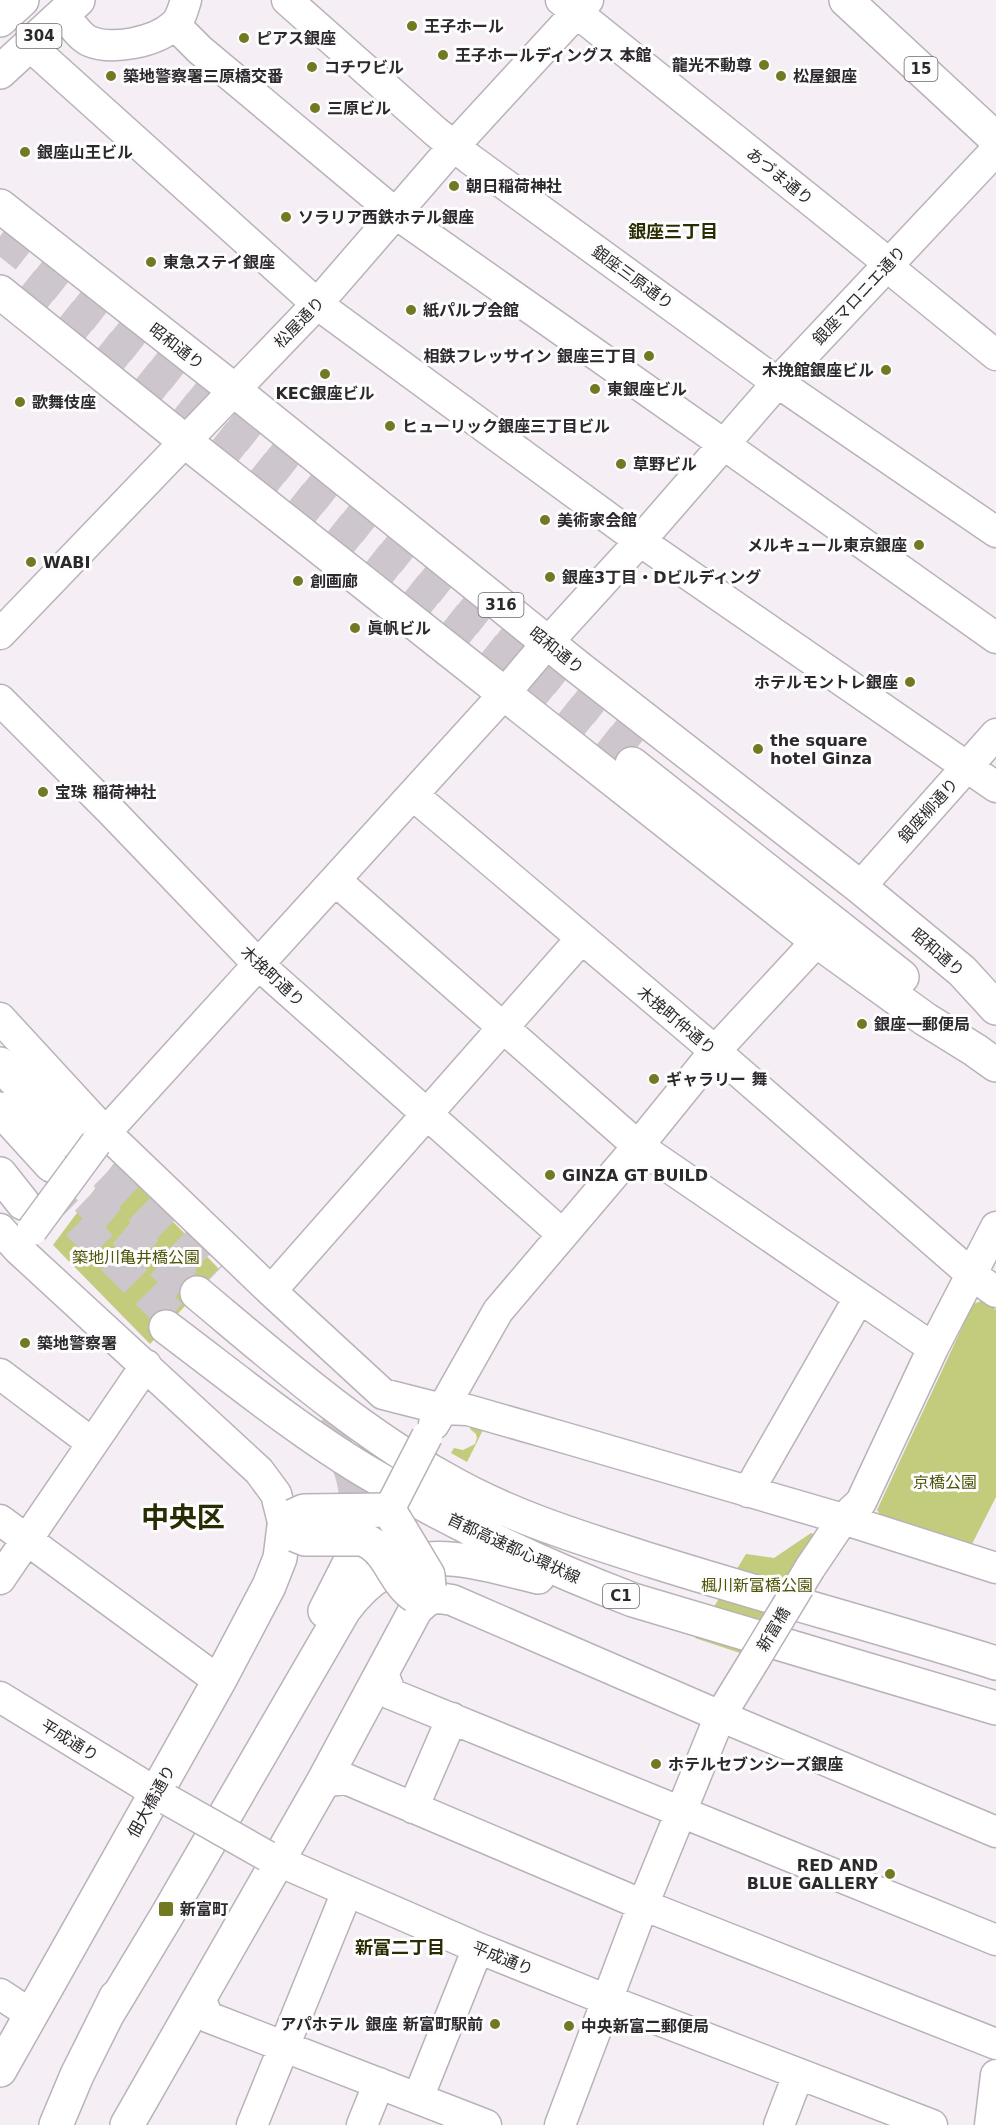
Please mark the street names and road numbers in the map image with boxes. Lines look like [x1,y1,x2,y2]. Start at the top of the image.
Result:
road number: 304 [16,24,62,48]
road number: 15 [904,57,938,81]
street label: あづま通り [743,144,817,209]
street label: 銀座三原通り [588,242,677,313]
street label: 銀座マロニエ通り [809,242,910,349]
street label: 松屋通り [270,293,328,352]
street label: 昭和通り [146,319,208,374]
road number: 316 [478,593,524,617]
street label: 昭和通り [526,623,588,678]
street label: 銀座柳通り [895,774,962,846]
street label: 昭和通り [907,924,968,981]
street label: 木挽町通り [237,942,308,1011]
street label: 木挽町仲通り [634,982,720,1059]
street label: 首都高速都心環状線 [445,1509,583,1587]
road number: C1 [603,1584,639,1608]
street label: 新富橋 [753,1604,794,1655]
street label: 平成通り [38,1715,102,1765]
street label: 佃大橋通り [124,1762,179,1841]
street label: 平成通り [470,1938,536,1979]

